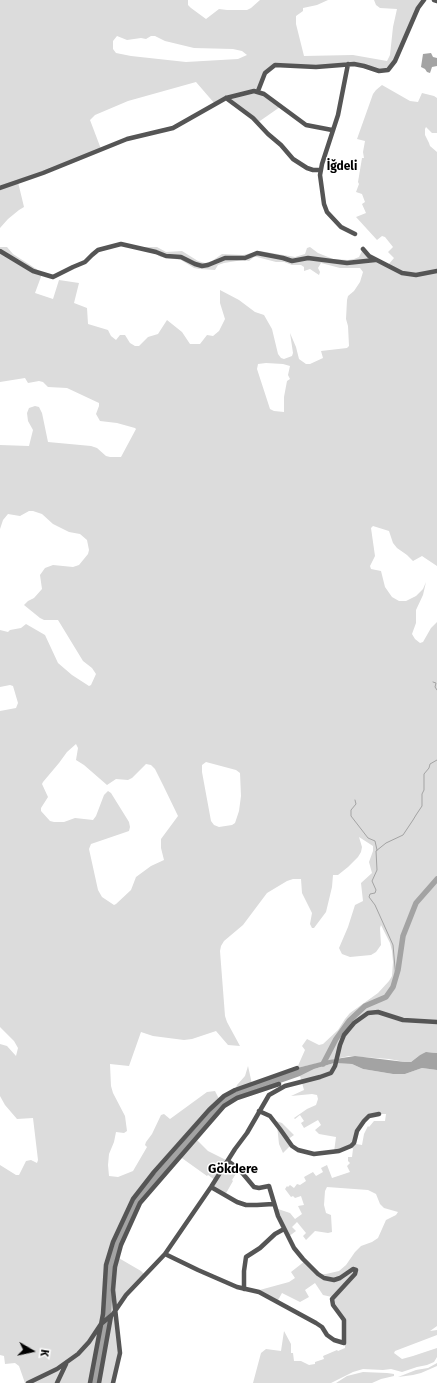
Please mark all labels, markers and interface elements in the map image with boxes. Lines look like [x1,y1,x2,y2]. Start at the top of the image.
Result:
district label: İğdeli [327,160,357,174]
district label: Gökdere [208,1161,258,1177]
north arrow [12,1331,52,1371]
text: K [37,1348,51,1357]

